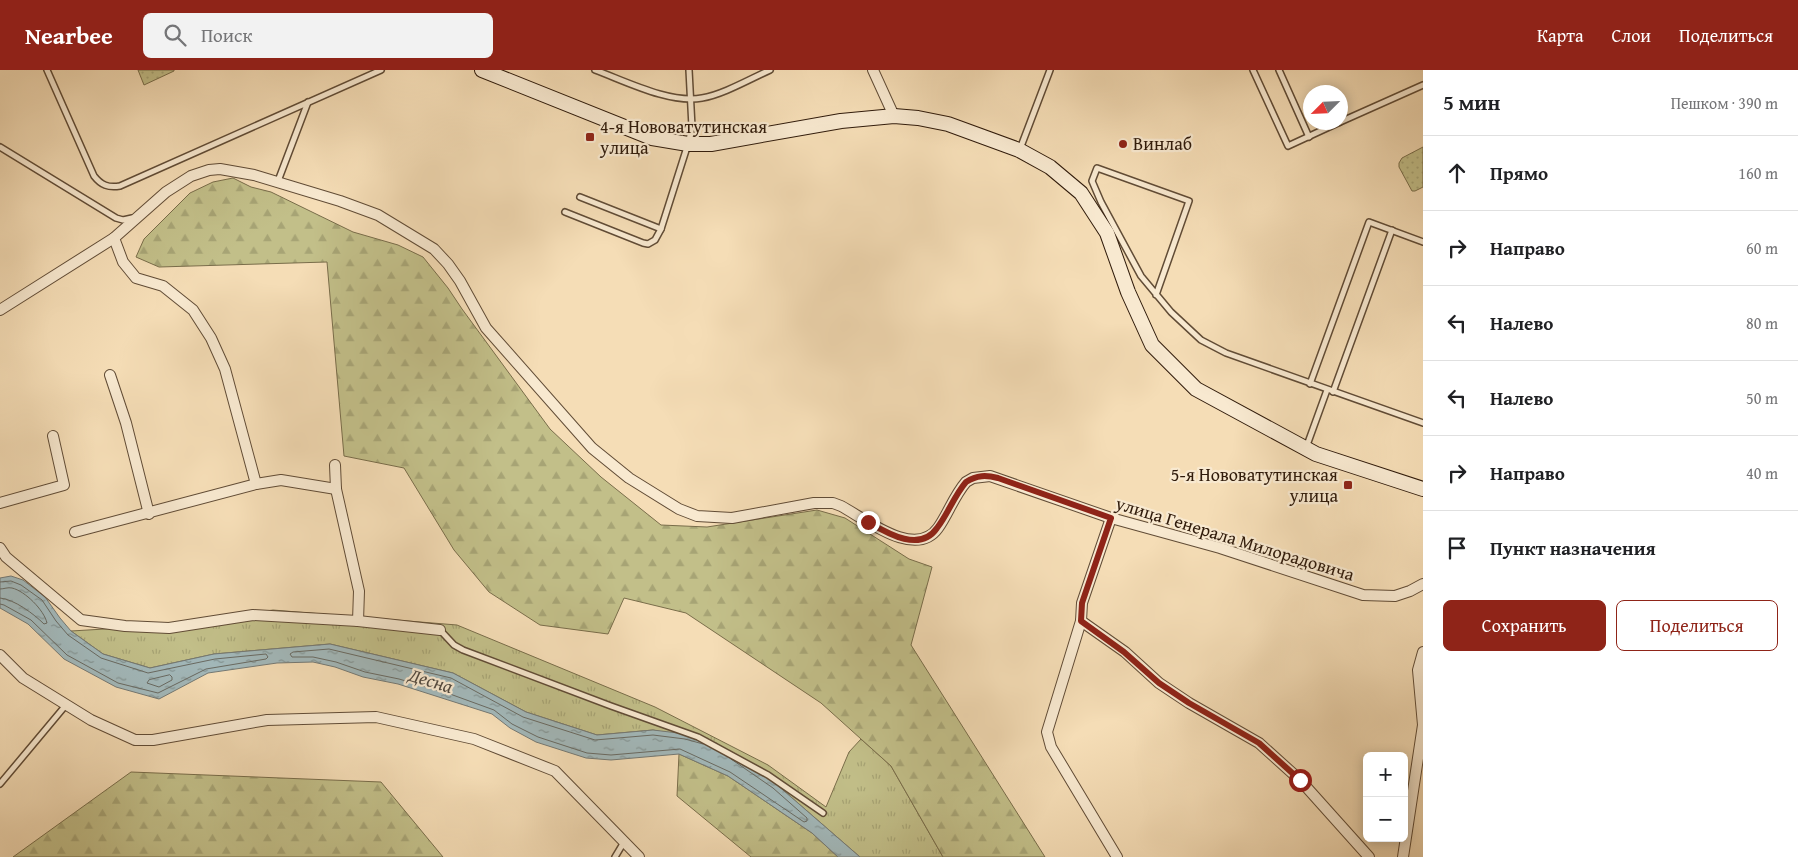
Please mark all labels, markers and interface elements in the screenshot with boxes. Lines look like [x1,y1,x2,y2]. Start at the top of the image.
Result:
search box [143,13,493,58]
text: Nearbee [25,18,113,53]
icon: search [161,21,189,49]
text: Поиск [201,21,253,49]
text: Карта [1537,22,1584,49]
text: Слои [1612,22,1651,49]
text: Поделиться [1679,22,1773,49]
north arrow [1303,85,1348,130]
text: 5 мин [1443,87,1500,118]
text: Пешком · 390 m [1671,91,1778,115]
place label: 4-я Нововатутинская улица [599,113,767,161]
place label: Винлаб [1133,130,1192,157]
marker: 4-я Нововатутинская улица [584,131,596,143]
marker: Винлаб [1117,138,1129,150]
icon: ahead [1443,159,1471,187]
text: Прямо [1490,159,1548,187]
text: 160 m [1738,161,1778,185]
icon: right [1443,234,1471,262]
text: Направо [1490,234,1565,262]
text: 60 m [1746,236,1778,260]
icon: left [1443,309,1471,337]
text: Налево [1490,309,1553,337]
text: 80 m [1746,311,1778,335]
icon: left [1443,384,1471,412]
text: Налево [1490,384,1553,412]
text: 50 m [1746,386,1778,410]
icon: right [1443,459,1471,487]
text: Направо [1490,459,1565,487]
place label: 5-я Нововатутинская улица [1171,461,1338,509]
text: 40 m [1746,461,1778,485]
marker: 5-я Нововатутинская улица [1342,479,1354,491]
street label: улица Генерала Милорадовича [1112,489,1358,588]
route end [857,511,880,534]
icon: arrive [1443,534,1471,562]
text: Пункт назначения [1490,534,1656,562]
button: Сохранить [1443,600,1606,651]
button: Поделиться [1616,600,1778,651]
water label: Десна [405,660,457,700]
map controls [1363,752,1408,842]
button: + [1363,752,1408,797]
route start [1289,769,1312,792]
button: − [1363,797,1408,842]

